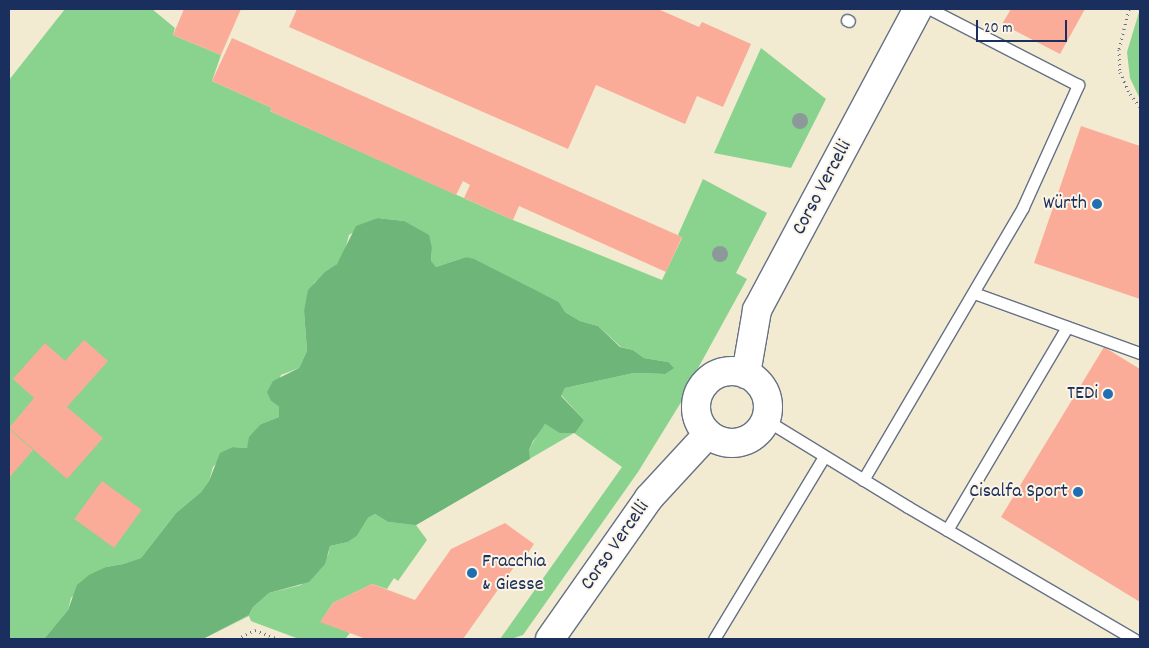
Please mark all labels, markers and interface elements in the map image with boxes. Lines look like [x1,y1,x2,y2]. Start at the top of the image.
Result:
scale bar [979,10,1070,42]
text: 20 m [984,18,1012,40]
street label: Corso Vercelli [788,136,858,240]
place label: Würth [1043,192,1087,216]
marker: Würth [1091,198,1103,210]
place label: TEDi [1067,382,1098,406]
marker: TEDi [1102,388,1114,400]
place label: Cisalfa Sport [969,480,1068,504]
marker: Cisalfa Sport [1072,486,1084,498]
street label: Corso Vercelli [576,497,656,595]
place label: Fracchia & Giesse [482,550,546,597]
marker: Fracchia & Giesse [466,567,478,579]

